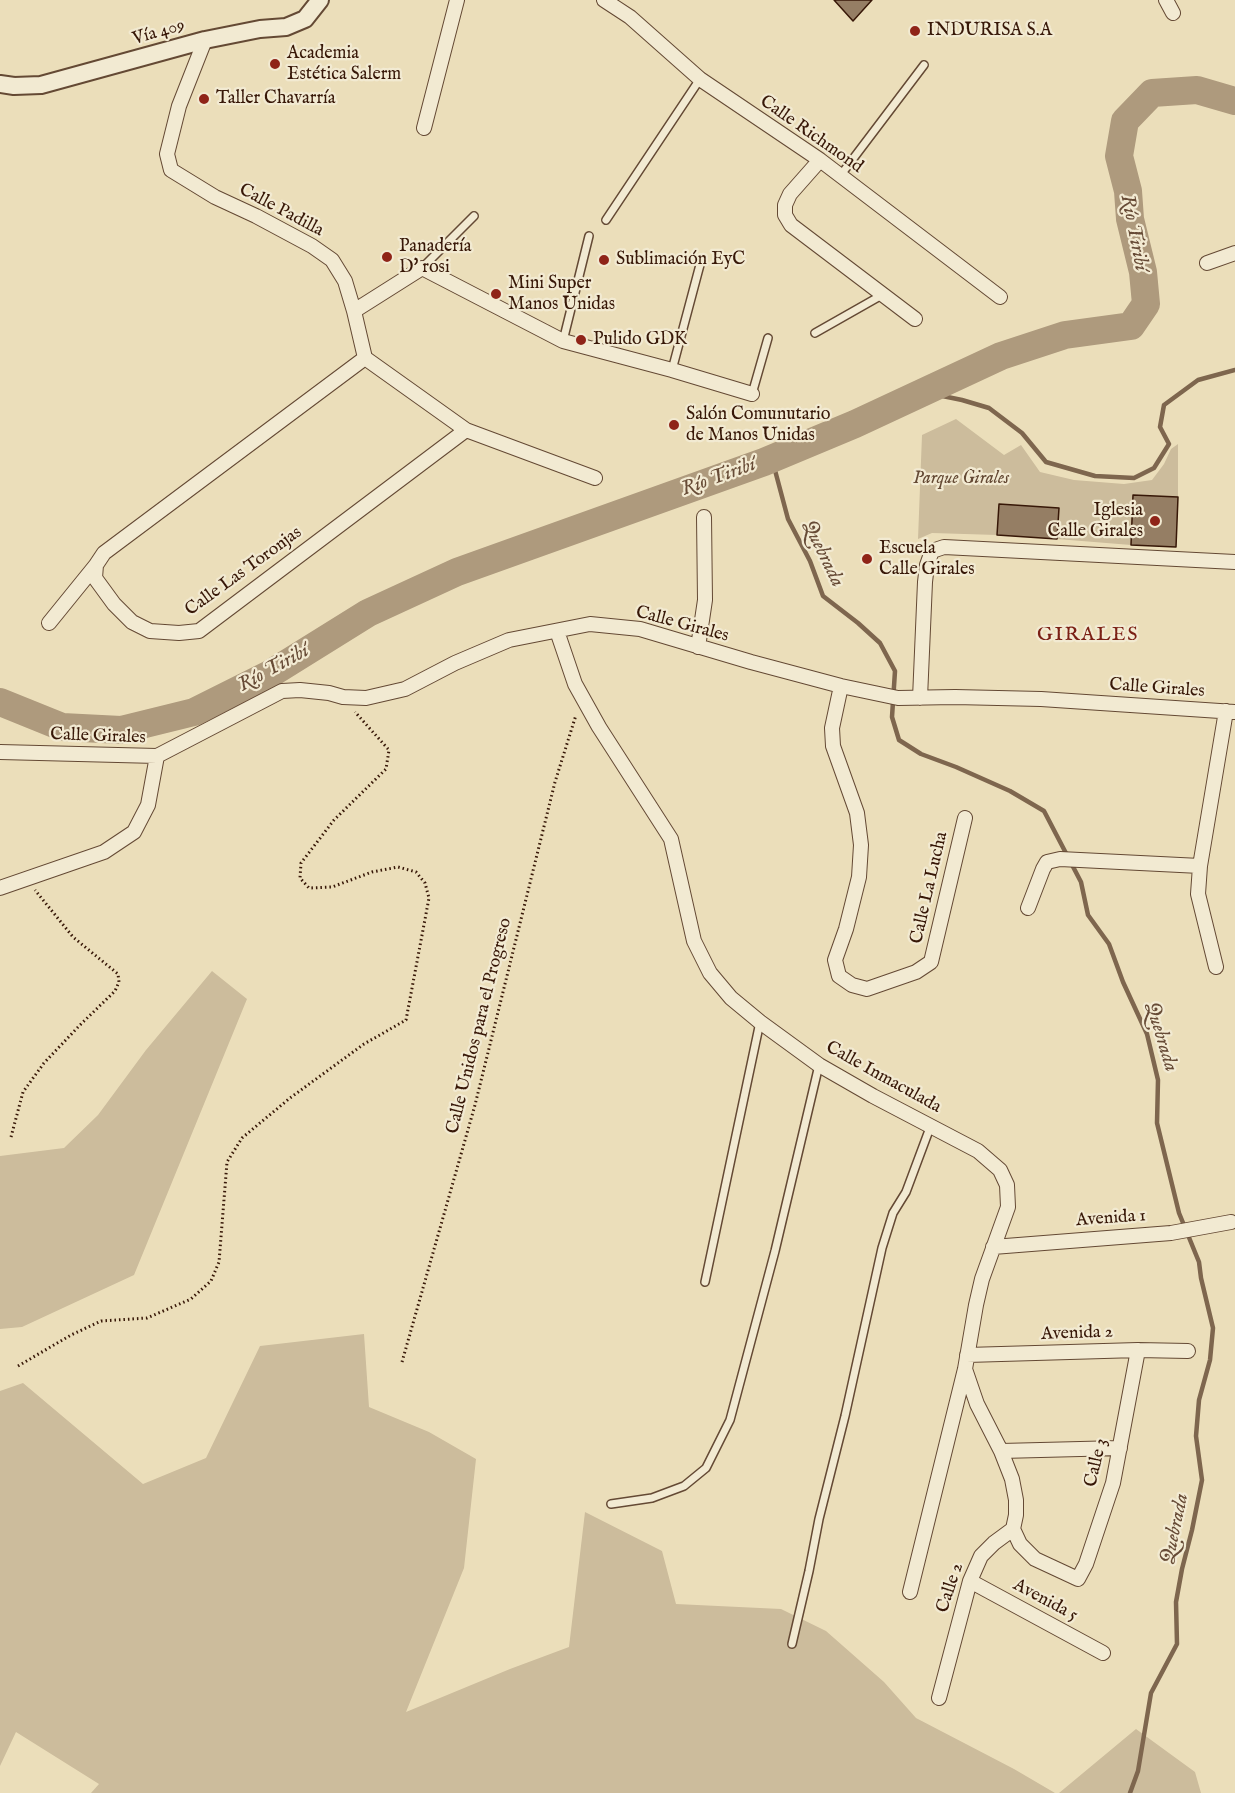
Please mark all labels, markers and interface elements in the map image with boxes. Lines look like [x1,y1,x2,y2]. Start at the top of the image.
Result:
street label: Vía 409 [130,15,188,51]
place label: INDURISA S.A [927,20,1052,42]
marker: INDURISA S.A [908,24,922,38]
place label: Academia Estética Salerm [287,43,401,86]
marker: Academia Estética Salerm [268,57,282,71]
place label: Taller Chavarría [216,88,336,110]
street label: Calle Richmond [755,91,867,179]
marker: Taller Chavarría [197,92,211,106]
street label: Calle Padilla [235,180,327,242]
water label: Río Tiribí [1114,193,1152,273]
place label: Panadería D' rosi [399,236,472,278]
place label: Sublimación EyC [616,249,745,271]
marker: Panadería D' rosi [380,250,394,264]
marker: Sublimación EyC [597,253,611,267]
place label: Mini Super Manos Unidas [508,273,615,316]
marker: Mini Super Manos Unidas [489,287,503,301]
place label: Pulido GDK [593,329,687,351]
marker: Pulido GDK [574,333,588,347]
place label: Salón Comunutario de Manos Unidas [686,404,830,446]
marker: Salón Comunutario de Manos Unidas [667,418,681,432]
water label: Río Tiribí [679,454,759,502]
park label: Parque Girales [913,468,1009,490]
place label: Iglesia Calle Girales [1047,500,1143,542]
marker: Iglesia Calle Girales [1148,514,1162,528]
water label: Quebrada [796,517,848,591]
street label: Calle Las Toronjas [182,522,306,622]
place label: Escuela Calle Girales [879,538,975,580]
marker: Escuela Calle Girales [860,552,874,566]
street label: Calle Girales [633,602,731,648]
district label: GIRALES [1037,624,1139,648]
water label: Río Tiribí [234,640,314,698]
street label: Calle Girales [1109,675,1205,703]
street label: Calle Girales [50,725,146,749]
street label: Calle La Lucha [907,830,953,946]
street label: Calle Unidos para el Progreso [443,916,517,1136]
water label: Quebrada [1138,999,1182,1075]
street label: Calle Inmaculada [821,1037,945,1119]
street label: Avenida 1 [1075,1206,1147,1232]
street label: Avenida 2 [1041,1322,1113,1346]
street label: Calle 3 [1081,1437,1113,1489]
water label: Quebrada [1157,1492,1195,1566]
street label: Calle 2 [933,1560,969,1616]
street label: Avenida 5 [1009,1575,1081,1627]

